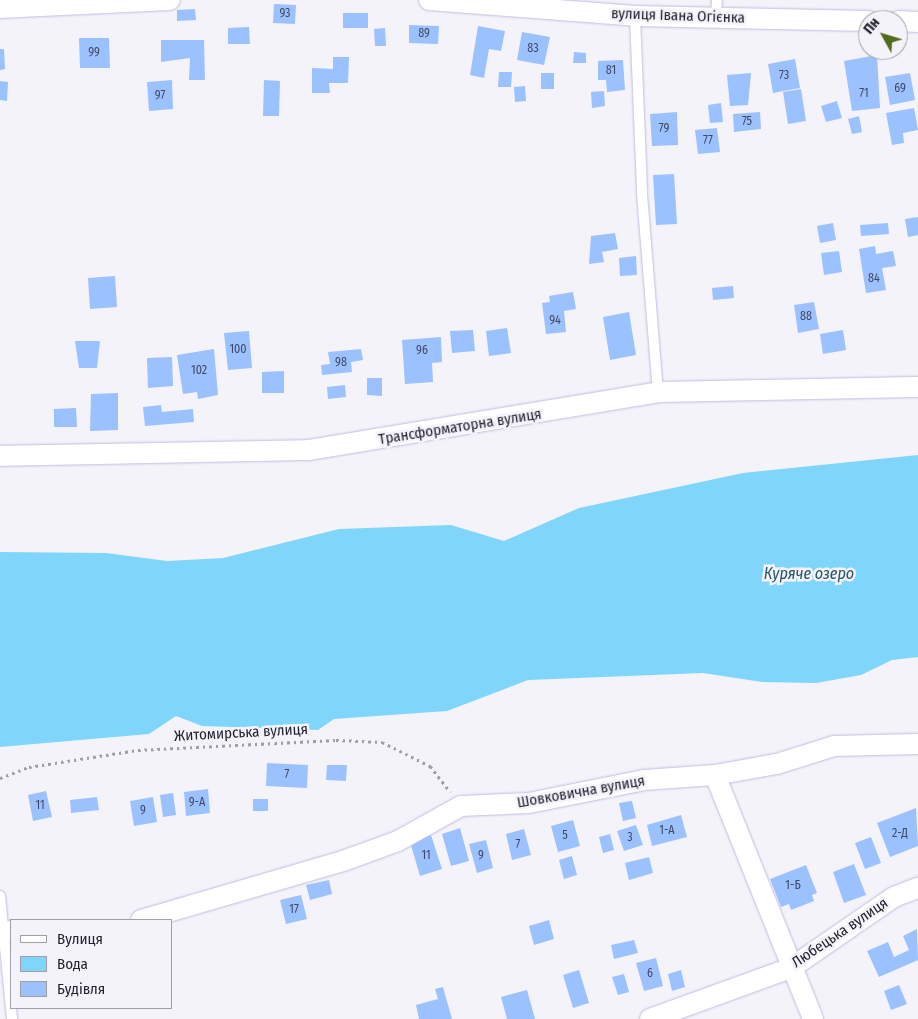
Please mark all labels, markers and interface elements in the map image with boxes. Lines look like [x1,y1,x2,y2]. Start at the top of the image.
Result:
street label: вулиця Івана Огієнка [611,5,745,27]
house number: 93 [279,7,291,21]
north arrow [858,10,908,60]
text: Пн [860,14,883,37]
house number: 89 [418,27,430,41]
house number: 83 [527,42,539,56]
house number: 99 [88,46,100,60]
house number: 81 [606,64,616,78]
house number: 73 [779,69,789,83]
house number: 69 [894,82,906,96]
house number: 71 [859,87,869,101]
house number: 97 [155,89,165,103]
house number: 75 [742,115,752,129]
house number: 79 [659,122,669,136]
house number: 77 [703,134,713,148]
house number: 84 [868,272,880,286]
house number: 88 [800,310,812,324]
house number: 94 [549,314,561,328]
house number: 100 [229,343,247,357]
house number: 96 [416,344,428,358]
house number: 98 [335,356,347,370]
house number: 102 [191,364,207,378]
street label: Трансформаторна вулиця [377,405,543,449]
water label: Куряче озеро [764,564,854,584]
street label: Житомирська вулиця [174,721,308,745]
house number: 7 [285,768,289,782]
street label: Шовковична вулиця [516,772,646,812]
house number: 9-А [189,796,205,810]
house number: 11 [35,799,45,813]
house number: 9 [140,804,146,818]
house number: 1-А [659,824,675,838]
house number: 2-Д [892,827,908,841]
house number: 5 [562,829,568,843]
house number: 3 [627,831,633,845]
house number: 7 [516,838,520,852]
house number: 11 [421,849,431,863]
house number: 9 [478,849,484,863]
house number: 1-Б [785,879,801,893]
street label: Любецька вулиця [788,894,892,972]
house number: 17 [289,903,299,917]
legend [10,919,172,1009]
text: Вулиця [57,930,103,948]
text: Вода [57,955,88,973]
house number: 6 [647,967,653,981]
text: Будівля [57,980,105,998]

